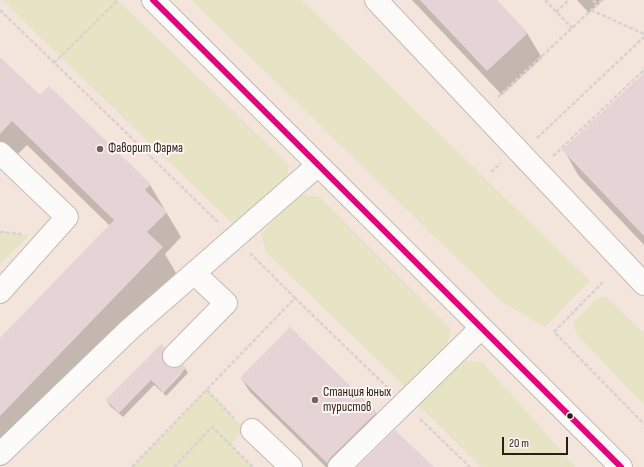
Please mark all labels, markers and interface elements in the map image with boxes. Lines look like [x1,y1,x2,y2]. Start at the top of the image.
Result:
place label: Фаворит Фарма [108,141,183,157]
marker: Фаворит Фарма [95,144,105,154]
place label: Станция юных туристов [323,385,391,416]
marker: Станция юных туристов [310,395,320,405]
unlabelled marker [565,411,575,421]
scale bar [504,429,570,455]
text: 20 m [509,436,529,451]

